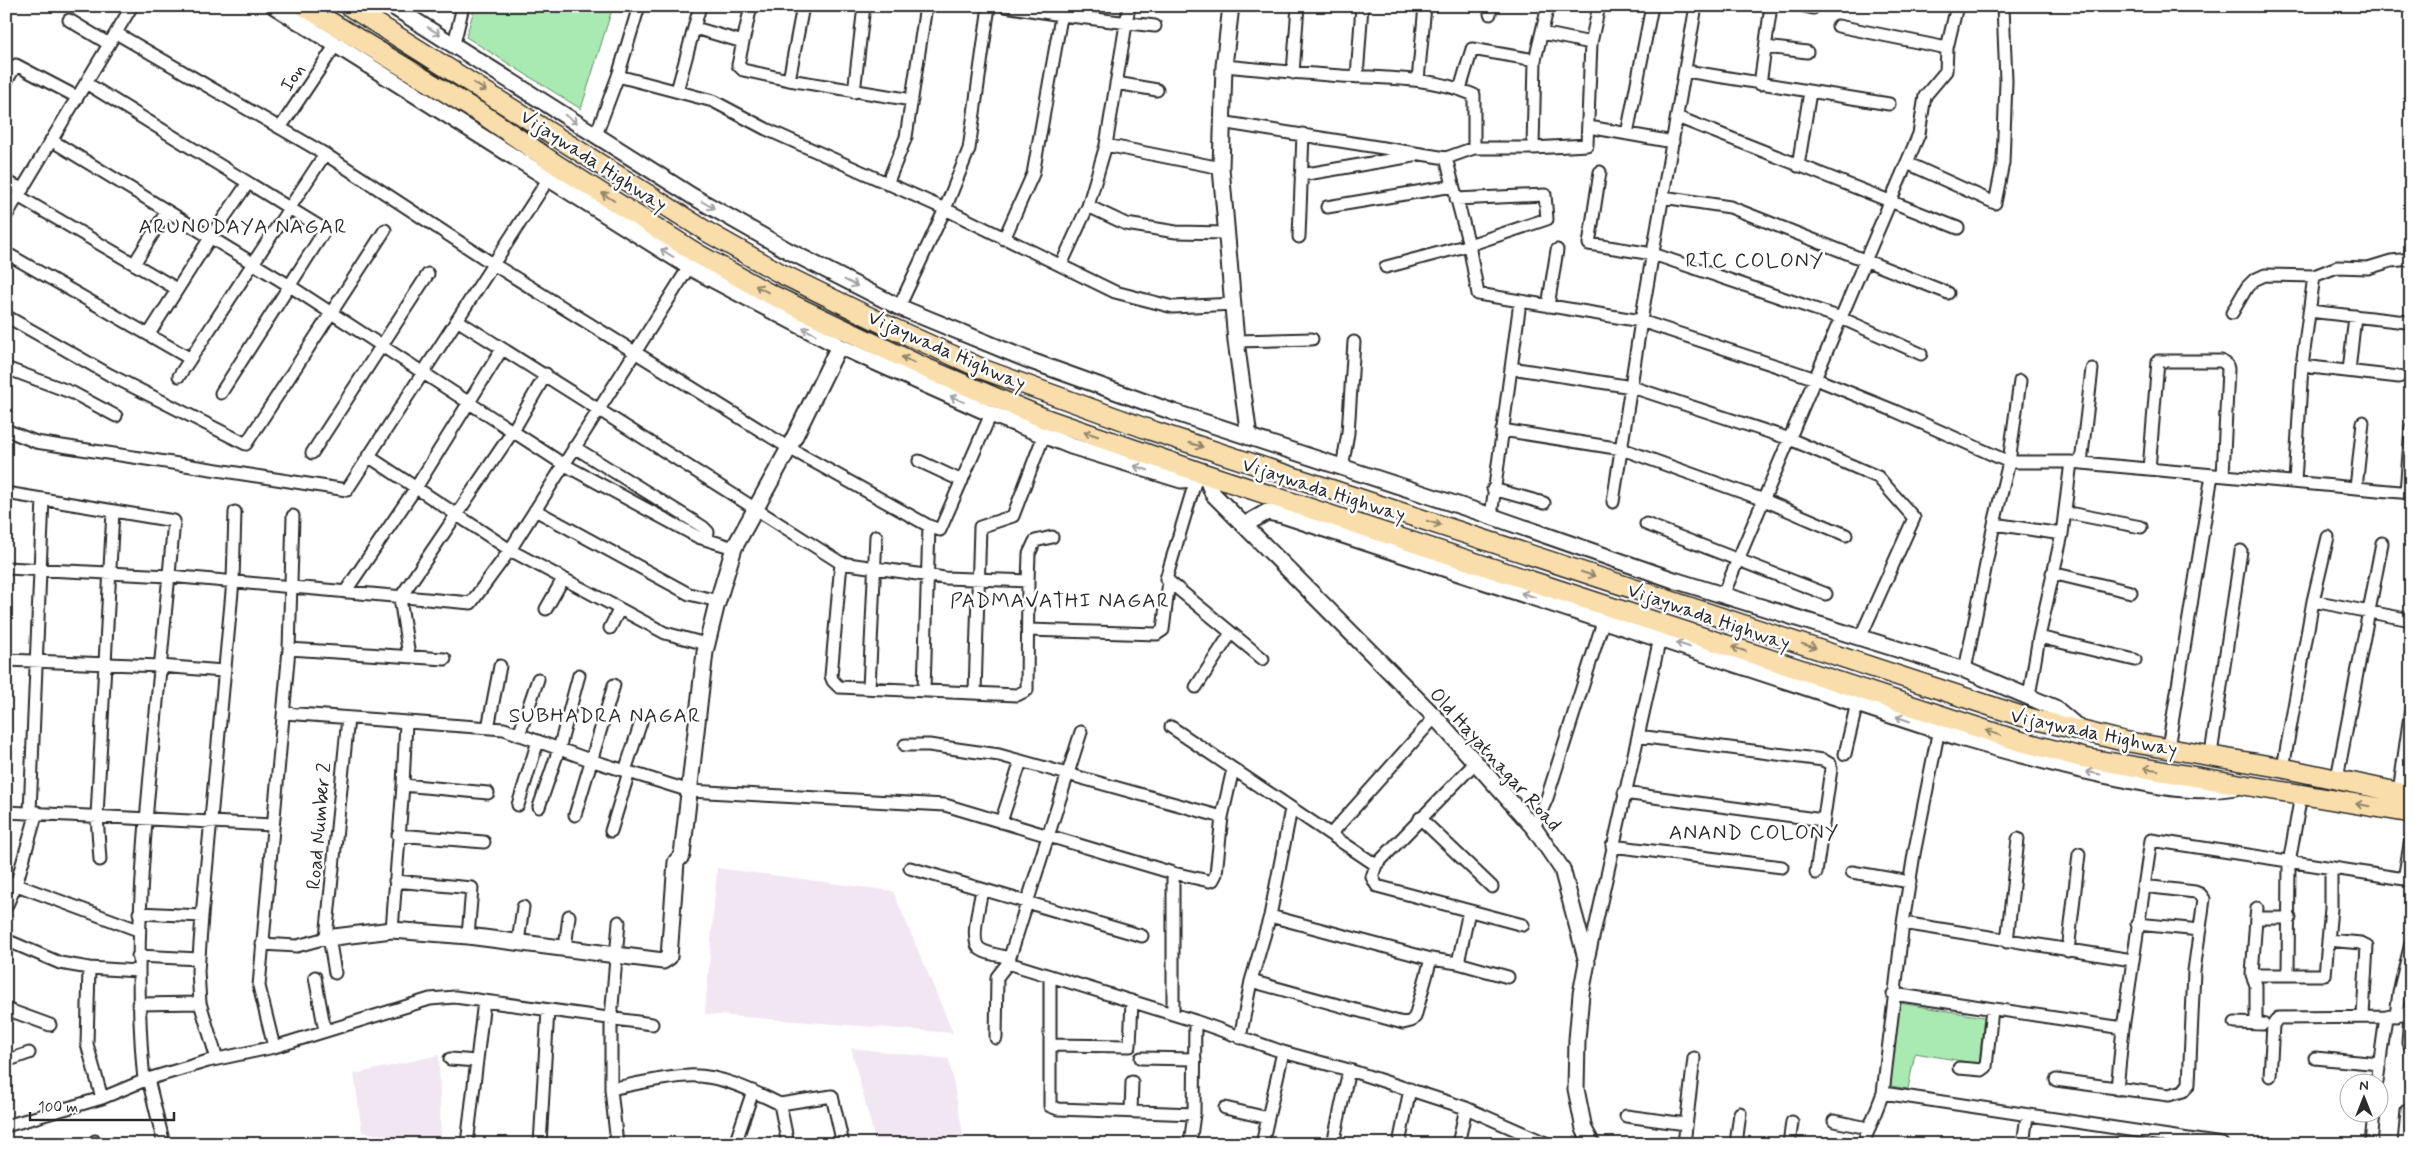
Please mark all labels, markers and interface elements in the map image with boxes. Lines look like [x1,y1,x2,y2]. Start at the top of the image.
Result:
one-way arrow [426,27,440,37]
street label: Ion [274,58,312,97]
one-way arrow [472,82,486,92]
street label: Vijaywada Highway [515,104,672,219]
one-way arrow [563,114,577,124]
one-way arrow [601,191,615,201]
one-way arrow [701,201,715,211]
district label: ARUNODAYA NAGAR [139,213,347,241]
one-way arrow [660,247,674,257]
district label: RTC COLONY [1686,247,1824,275]
one-way arrow [843,278,858,288]
one-way arrow [755,284,770,293]
street label: Vijaywada Highway [863,304,1030,398]
one-way arrow [802,325,817,335]
one-way arrow [901,355,916,364]
one-way arrow [950,393,965,403]
one-way arrow [1084,428,1100,438]
one-way arrow [1188,441,1204,450]
street label: Vijaywada Highway [1239,451,1409,530]
one-way arrow [1134,462,1150,472]
one-way arrow [1426,519,1441,528]
one-way arrow [1580,570,1595,579]
street label: Vijaywada Highway [1624,577,1793,658]
district label: PADMAVATHI NAGAR [950,587,1170,615]
one-way arrow [1521,589,1537,599]
one-way arrow [1676,640,1691,649]
one-way arrow [1801,642,1817,651]
one-way arrow [1731,644,1747,653]
street label: Old Hayatnagar Road [1423,682,1567,838]
district label: SUBHADRA NAGAR [509,702,701,730]
street label: Vijaywada Highway [2008,703,2180,764]
one-way arrow [1896,714,1912,723]
one-way arrow [1985,727,2001,737]
street label: Road Number 2 [300,761,339,891]
one-way arrow [2143,764,2159,774]
one-way arrow [2086,768,2102,777]
one-way arrow [2355,800,2371,810]
district label: ANAND COLONY [1669,819,1839,847]
north arrow [2340,1072,2390,1122]
text: N [2359,1077,2369,1095]
scale bar [30,1090,174,1122]
text: 100 m [38,1098,78,1118]

